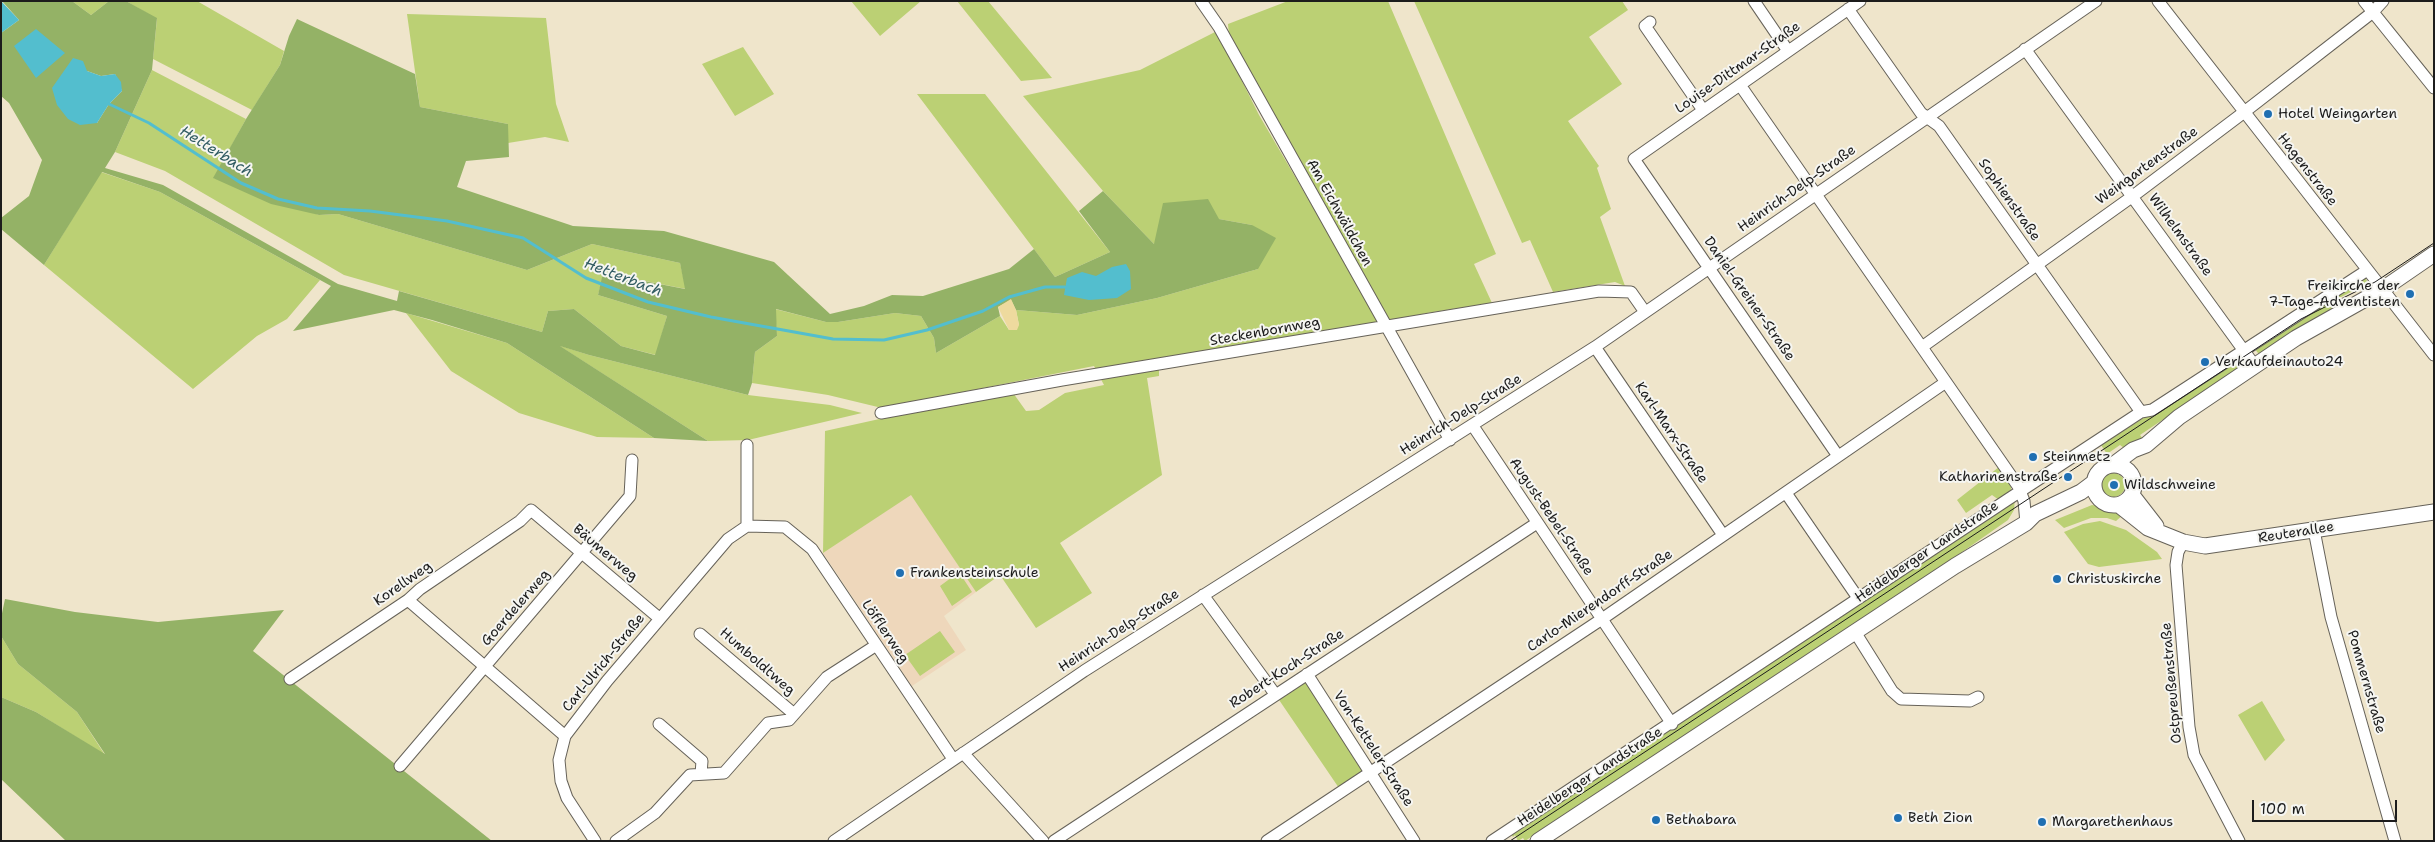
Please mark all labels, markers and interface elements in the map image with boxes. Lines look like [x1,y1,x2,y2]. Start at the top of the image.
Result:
street label: Louise-Dittmar-Straße [1672,18,1804,118]
place label: Hotel Weingarten [2278,106,2397,122]
marker: Hotel Weingarten [2262,108,2274,120]
water label: Hetterbach [176,123,256,181]
street label: Weingartenstraße [2093,123,2201,209]
street label: Hagenstraße [2273,130,2341,210]
street label: Heinrich-Delp-Straße [1735,142,1859,236]
street label: Sophienstraße [1974,156,2044,244]
street label: Am Eichwäldchen [1303,157,1375,269]
street label: Wilhelmstraße [2144,190,2216,280]
street label: Daniel-Greiner-Straße [1700,234,1798,364]
water label: Hetterbach [581,255,665,301]
place label: Freikirche der 7-Tage-Adventisten [2268,278,2400,310]
marker: Freikirche der 7-Tage-Adventisten [2404,288,2416,300]
street label: Steckenbornweg [1209,314,1321,350]
place label: Verkaufdeinauto24 [2215,354,2343,370]
marker: Verkaufdeinauto24 [2199,356,2211,368]
street label: Heinrich-Delp-Straße [1397,371,1525,459]
street label: Karl-Marx-Straße [1631,379,1711,487]
place label: Steinmetz [2043,449,2111,465]
marker: Steinmetz [2027,451,2039,463]
street label: August-Bebel-Straße [1505,455,1597,579]
place label: Katharinenstraße [1939,469,2058,485]
marker: Katharinenstraße [2062,471,2074,483]
place label: Wildschweine [2124,477,2216,493]
marker: Wildschweine [2108,479,2120,491]
street label: Heidelberger Landstraße [1852,498,2002,606]
street label: Reuterallee [2257,519,2335,547]
street label: Bäumerweg [569,521,641,585]
street label: Carlo-Mierendorff-Straße [1524,546,1676,656]
street label: Korellweg [371,558,435,610]
place label: Frankensteinschule [910,565,1039,581]
street label: Goerdelerweg [478,566,554,650]
marker: Frankensteinschule [894,567,906,579]
place label: Christuskirche [2067,571,2161,587]
marker: Christuskirche [2051,573,2063,585]
street label: Heinrich-Delp-Straße [1056,586,1182,676]
street label: Löfflerweg [858,597,912,667]
street label: Carl-Ulrich-Straße [559,610,649,716]
street label: Ostpreußenstraße [2158,622,2186,744]
street label: Humboldtweg [716,625,798,699]
street label: Robert-Koch-Straße [1227,626,1347,712]
street label: Pommernstraße [2343,628,2389,736]
street label: Von-Ketteler-Straße [1329,688,1417,810]
street label: Heidelberger Landstraße [1514,724,1666,830]
scale bar [2255,790,2400,822]
text: 100 m [2260,799,2305,819]
place label: Beth Zion [1908,810,1973,826]
place label: Bethabara [1666,812,1736,828]
marker: Beth Zion [1892,812,1904,824]
marker: Bethabara [1650,814,1662,826]
place label: Margarethenhaus [2052,814,2173,830]
marker: Margarethenhaus [2036,816,2048,828]

